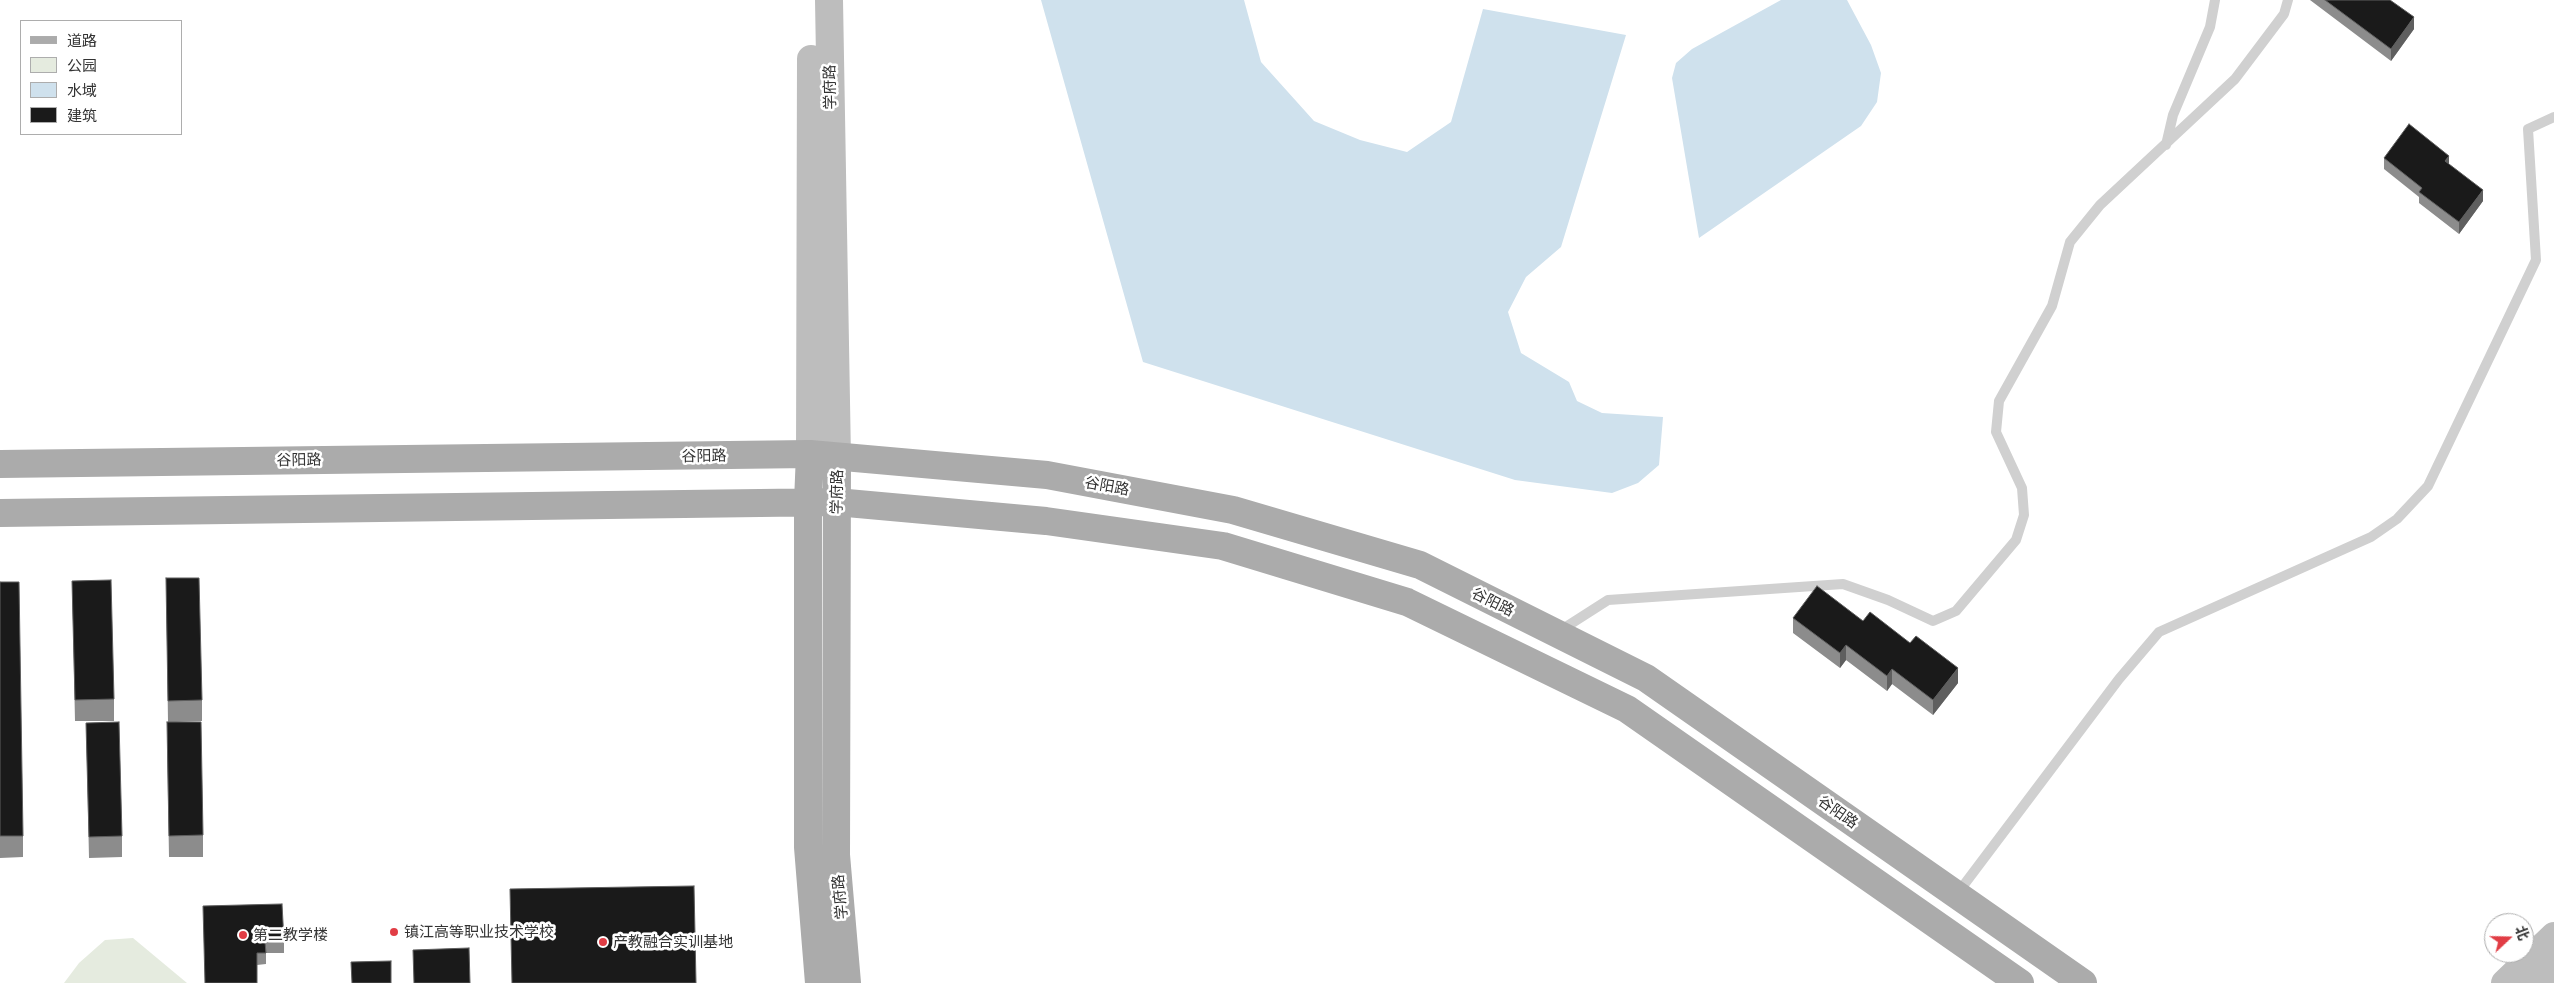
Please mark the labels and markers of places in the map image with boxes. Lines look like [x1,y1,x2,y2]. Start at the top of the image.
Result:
place label: 镇江高等职业技术学校 [404,923,554,941]
place label: 第二教学楼 [253,926,328,944]
marker: 镇江高等职业技术学校 [388,926,400,938]
marker: 第二教学楼 [237,929,249,941]
place label: 产教融合实训基地 [613,933,733,951]
marker: 产教融合实训基地 [597,936,609,948]

